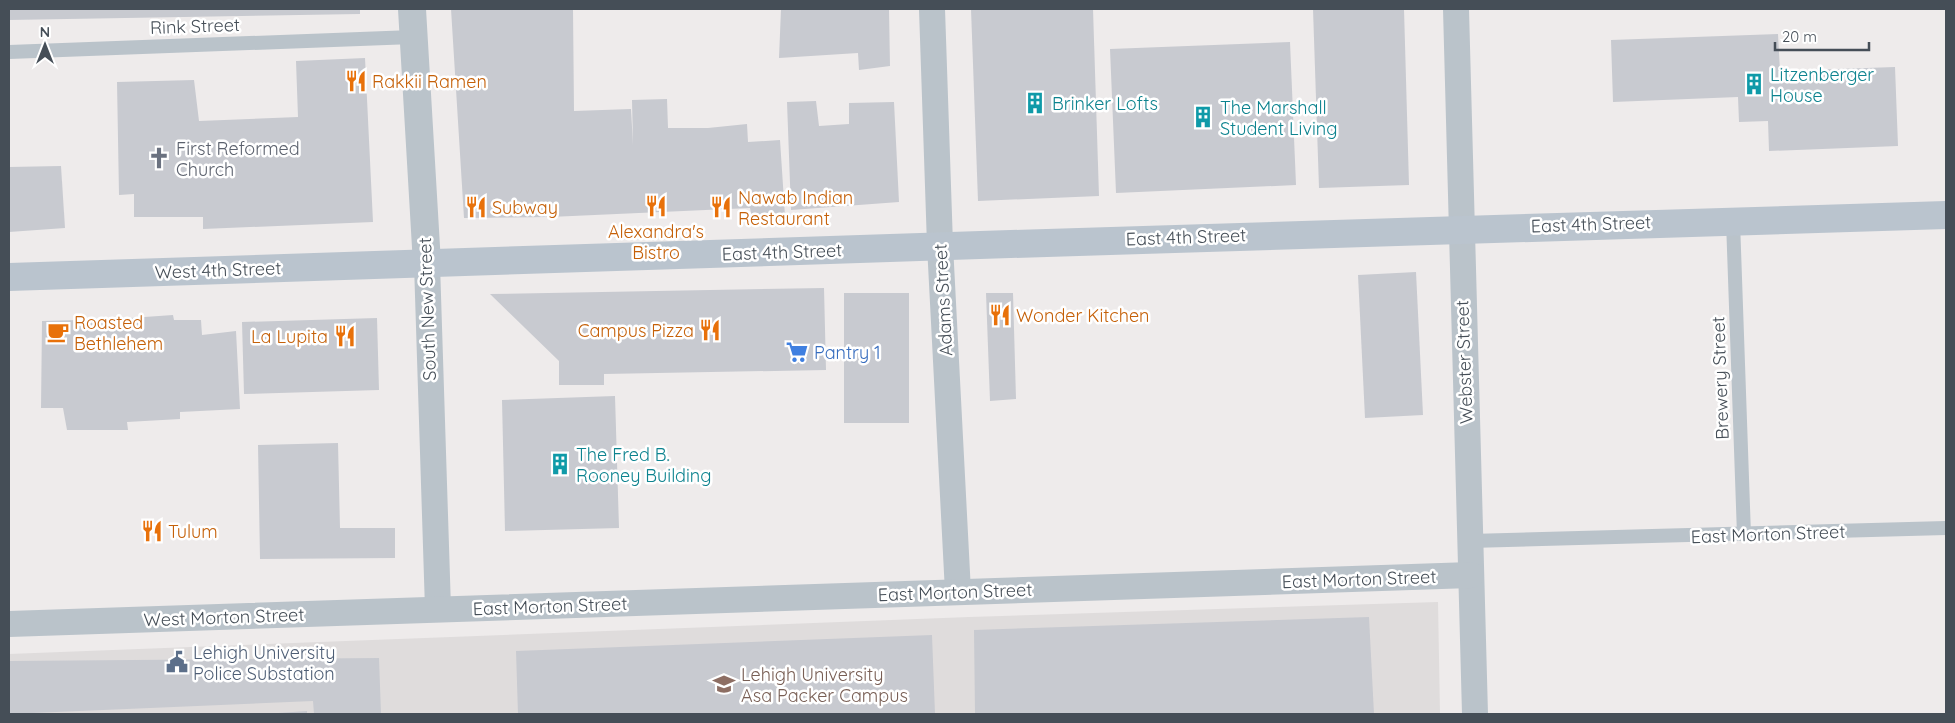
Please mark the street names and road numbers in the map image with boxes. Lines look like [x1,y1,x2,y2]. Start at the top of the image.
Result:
street label: Rink Street [150,13,240,39]
street label: East 4th Street [1530,210,1652,238]
street label: East 4th Street [1125,223,1247,251]
street label: South New Street [413,237,441,381]
street label: East 4th Street [721,238,843,266]
street label: Adams Street [929,243,957,357]
street label: West 4th Street [154,256,282,284]
street label: Webster Street [1450,300,1478,424]
street label: Brewery Street [1706,316,1734,440]
street label: East Morton Street [1690,520,1846,548]
street label: East Morton Street [1281,565,1437,593]
street label: East Morton Street [877,578,1033,606]
street label: East Morton Street [472,592,628,620]
street label: West Morton Street [143,603,305,631]

